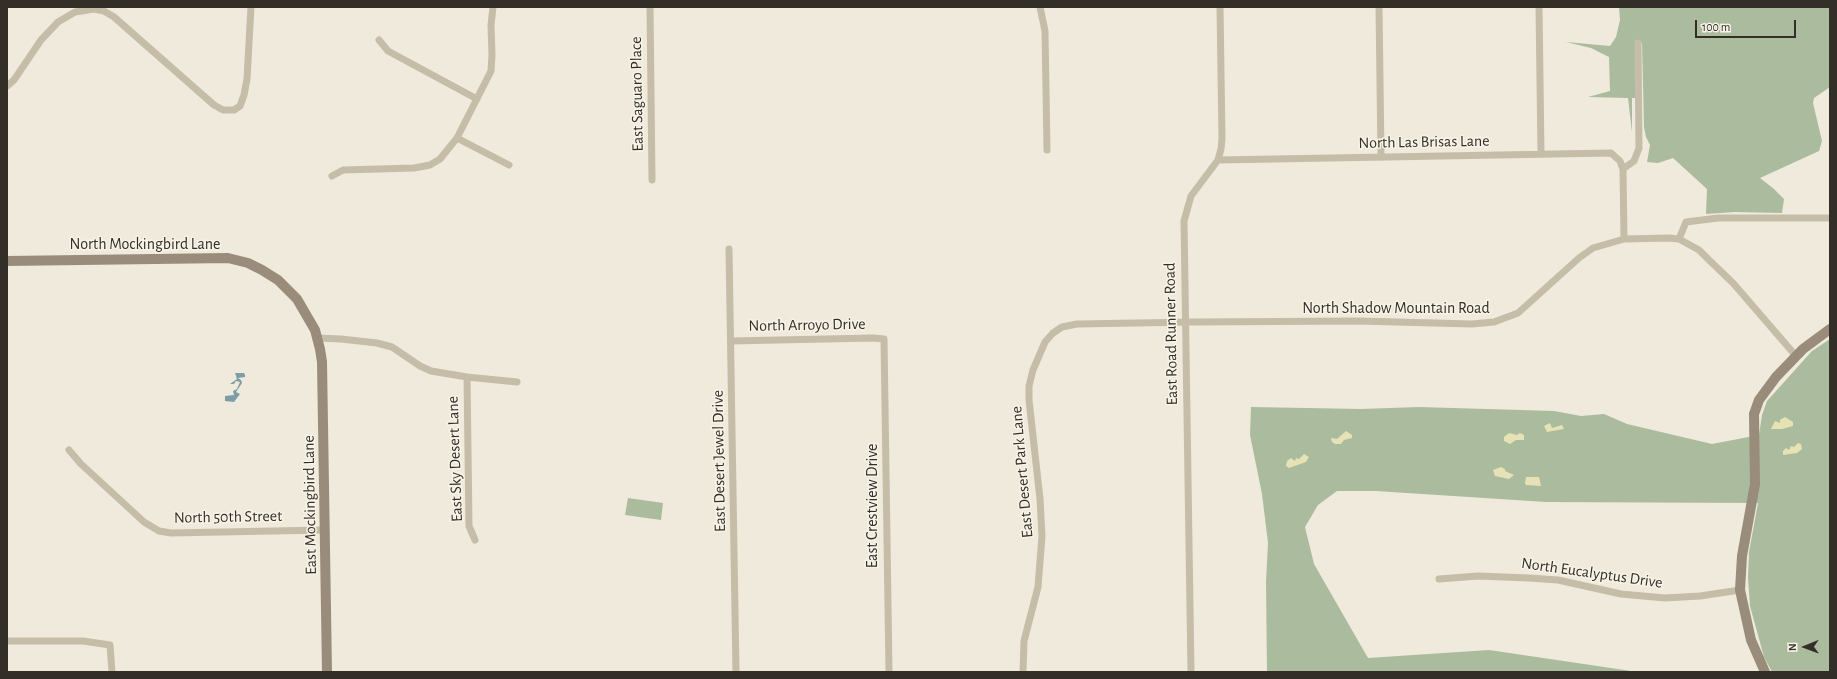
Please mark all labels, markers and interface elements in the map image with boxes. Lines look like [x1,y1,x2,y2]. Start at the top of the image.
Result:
scale bar [1697,12,1798,38]
text: 100 m [1702,21,1730,33]
street label: East Saguaro Place [626,36,648,152]
street label: North Las Brisas Lane [1358,131,1490,153]
street label: North Mockingbird Lane [70,234,220,254]
street label: East Road Runner Road [1160,262,1182,406]
street label: North Shadow Mountain Road [1302,298,1490,318]
street label: North Arroyo Drive [748,314,866,336]
street label: East Desert Jewel Drive [708,390,730,532]
street label: East Sky Desert Lane [443,396,467,522]
street label: East Desert Park Lane [1007,405,1037,539]
street label: East Mockingbird Lane [299,435,321,575]
street label: East Crestview Drive [862,444,882,568]
street label: North 50th Street [174,506,282,528]
street label: North Eucalyptus Drive [1520,554,1664,592]
north arrow [1785,627,1825,667]
text: N [1787,643,1798,651]

